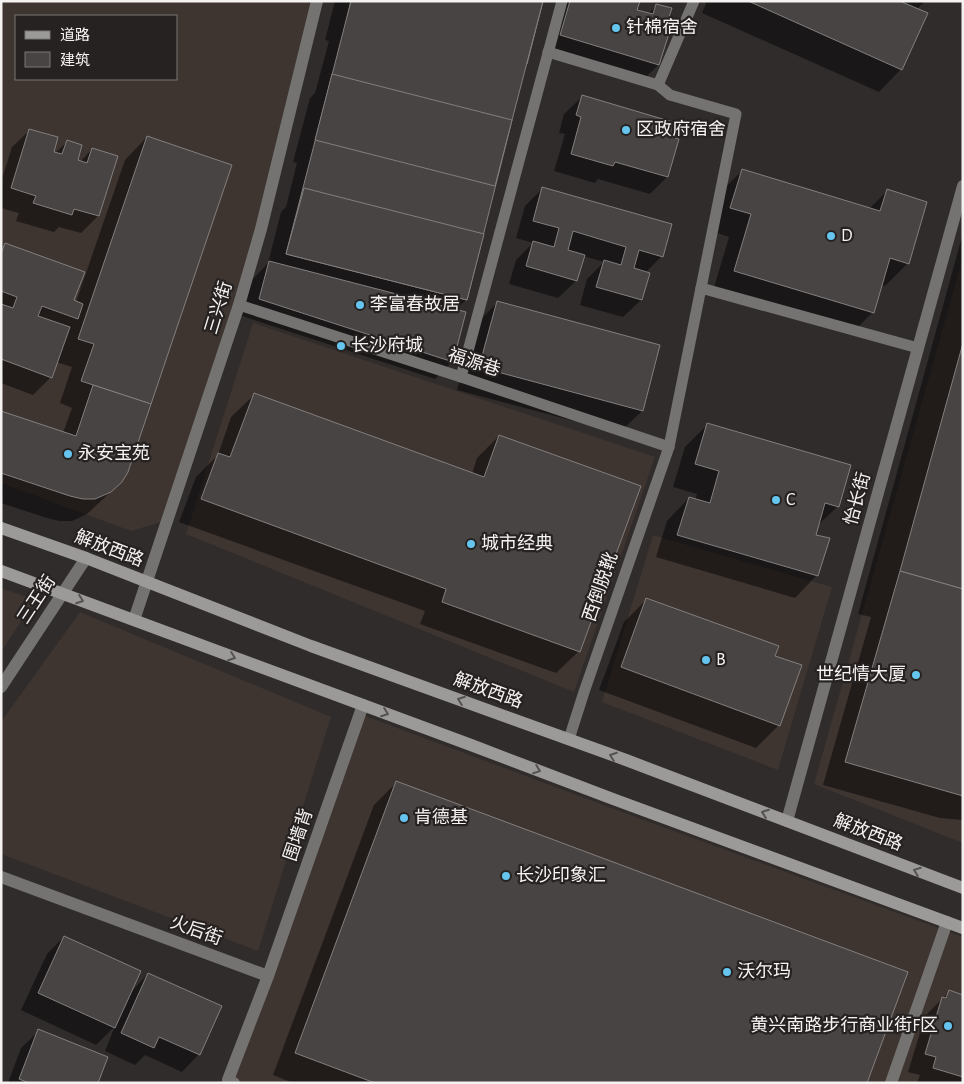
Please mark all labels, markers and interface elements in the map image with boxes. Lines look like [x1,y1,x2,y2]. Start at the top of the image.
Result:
legend [15,15,178,80]
place label: 针棉宿舍 [626,17,698,37]
marker: 针棉宿舍 [610,22,622,34]
text: 道路 [60,27,90,43]
text: 建筑 [60,52,90,68]
place label: 区政府宿舍 [636,119,726,139]
marker: 区政府宿舍 [620,124,632,136]
place label: D [841,227,853,245]
marker: D [825,230,837,242]
street label: 三兴街 [201,279,236,336]
place label: 李富春故居 [370,294,460,314]
marker: 李富春故居 [354,299,366,311]
place label: 长沙府城 [351,335,423,355]
marker: 长沙府城 [335,340,347,352]
street label: 福源巷 [446,344,503,380]
place label: 永安宝苑 [78,443,150,463]
marker: 永安宝苑 [62,448,74,460]
street label: 怡长街 [840,470,874,527]
place label: C [786,491,795,509]
marker: C [770,494,782,506]
street label: 解放西路 [72,526,147,570]
place label: 城市经典 [481,533,553,553]
marker: 城市经典 [465,538,477,550]
street label: 西倒脱靴 [579,549,621,624]
street label: 三王街 [13,571,59,628]
one-way arrow [75,594,84,604]
one-way arrow [227,650,236,661]
place label: B [716,651,726,669]
marker: B [700,654,712,666]
place label: 世纪情大厦 [816,664,906,684]
street label: 解放西路 [451,668,526,712]
marker: 世纪情大厦 [910,669,922,681]
one-way arrow [457,696,465,706]
one-way arrow [380,707,388,717]
one-way arrow [609,752,618,762]
one-way arrow [532,764,541,774]
street label: 围墙背 [281,806,316,863]
place label: 肯德基 [414,807,468,827]
one-way arrow [762,809,770,819]
street label: 解放西路 [831,810,906,854]
marker: 肯德基 [398,812,410,824]
place label: 长沙印象汇 [516,865,606,885]
one-way arrow [913,867,922,877]
marker: 长沙印象汇 [500,870,512,882]
street label: 火后街 [168,911,225,949]
place label: 沃尔玛 [737,962,791,981]
marker: 沃尔玛 [721,966,733,978]
place label: 黄兴南路步行商业街F区 [750,1015,938,1035]
marker: 黄兴南路步行商业街F区 [942,1020,954,1032]

